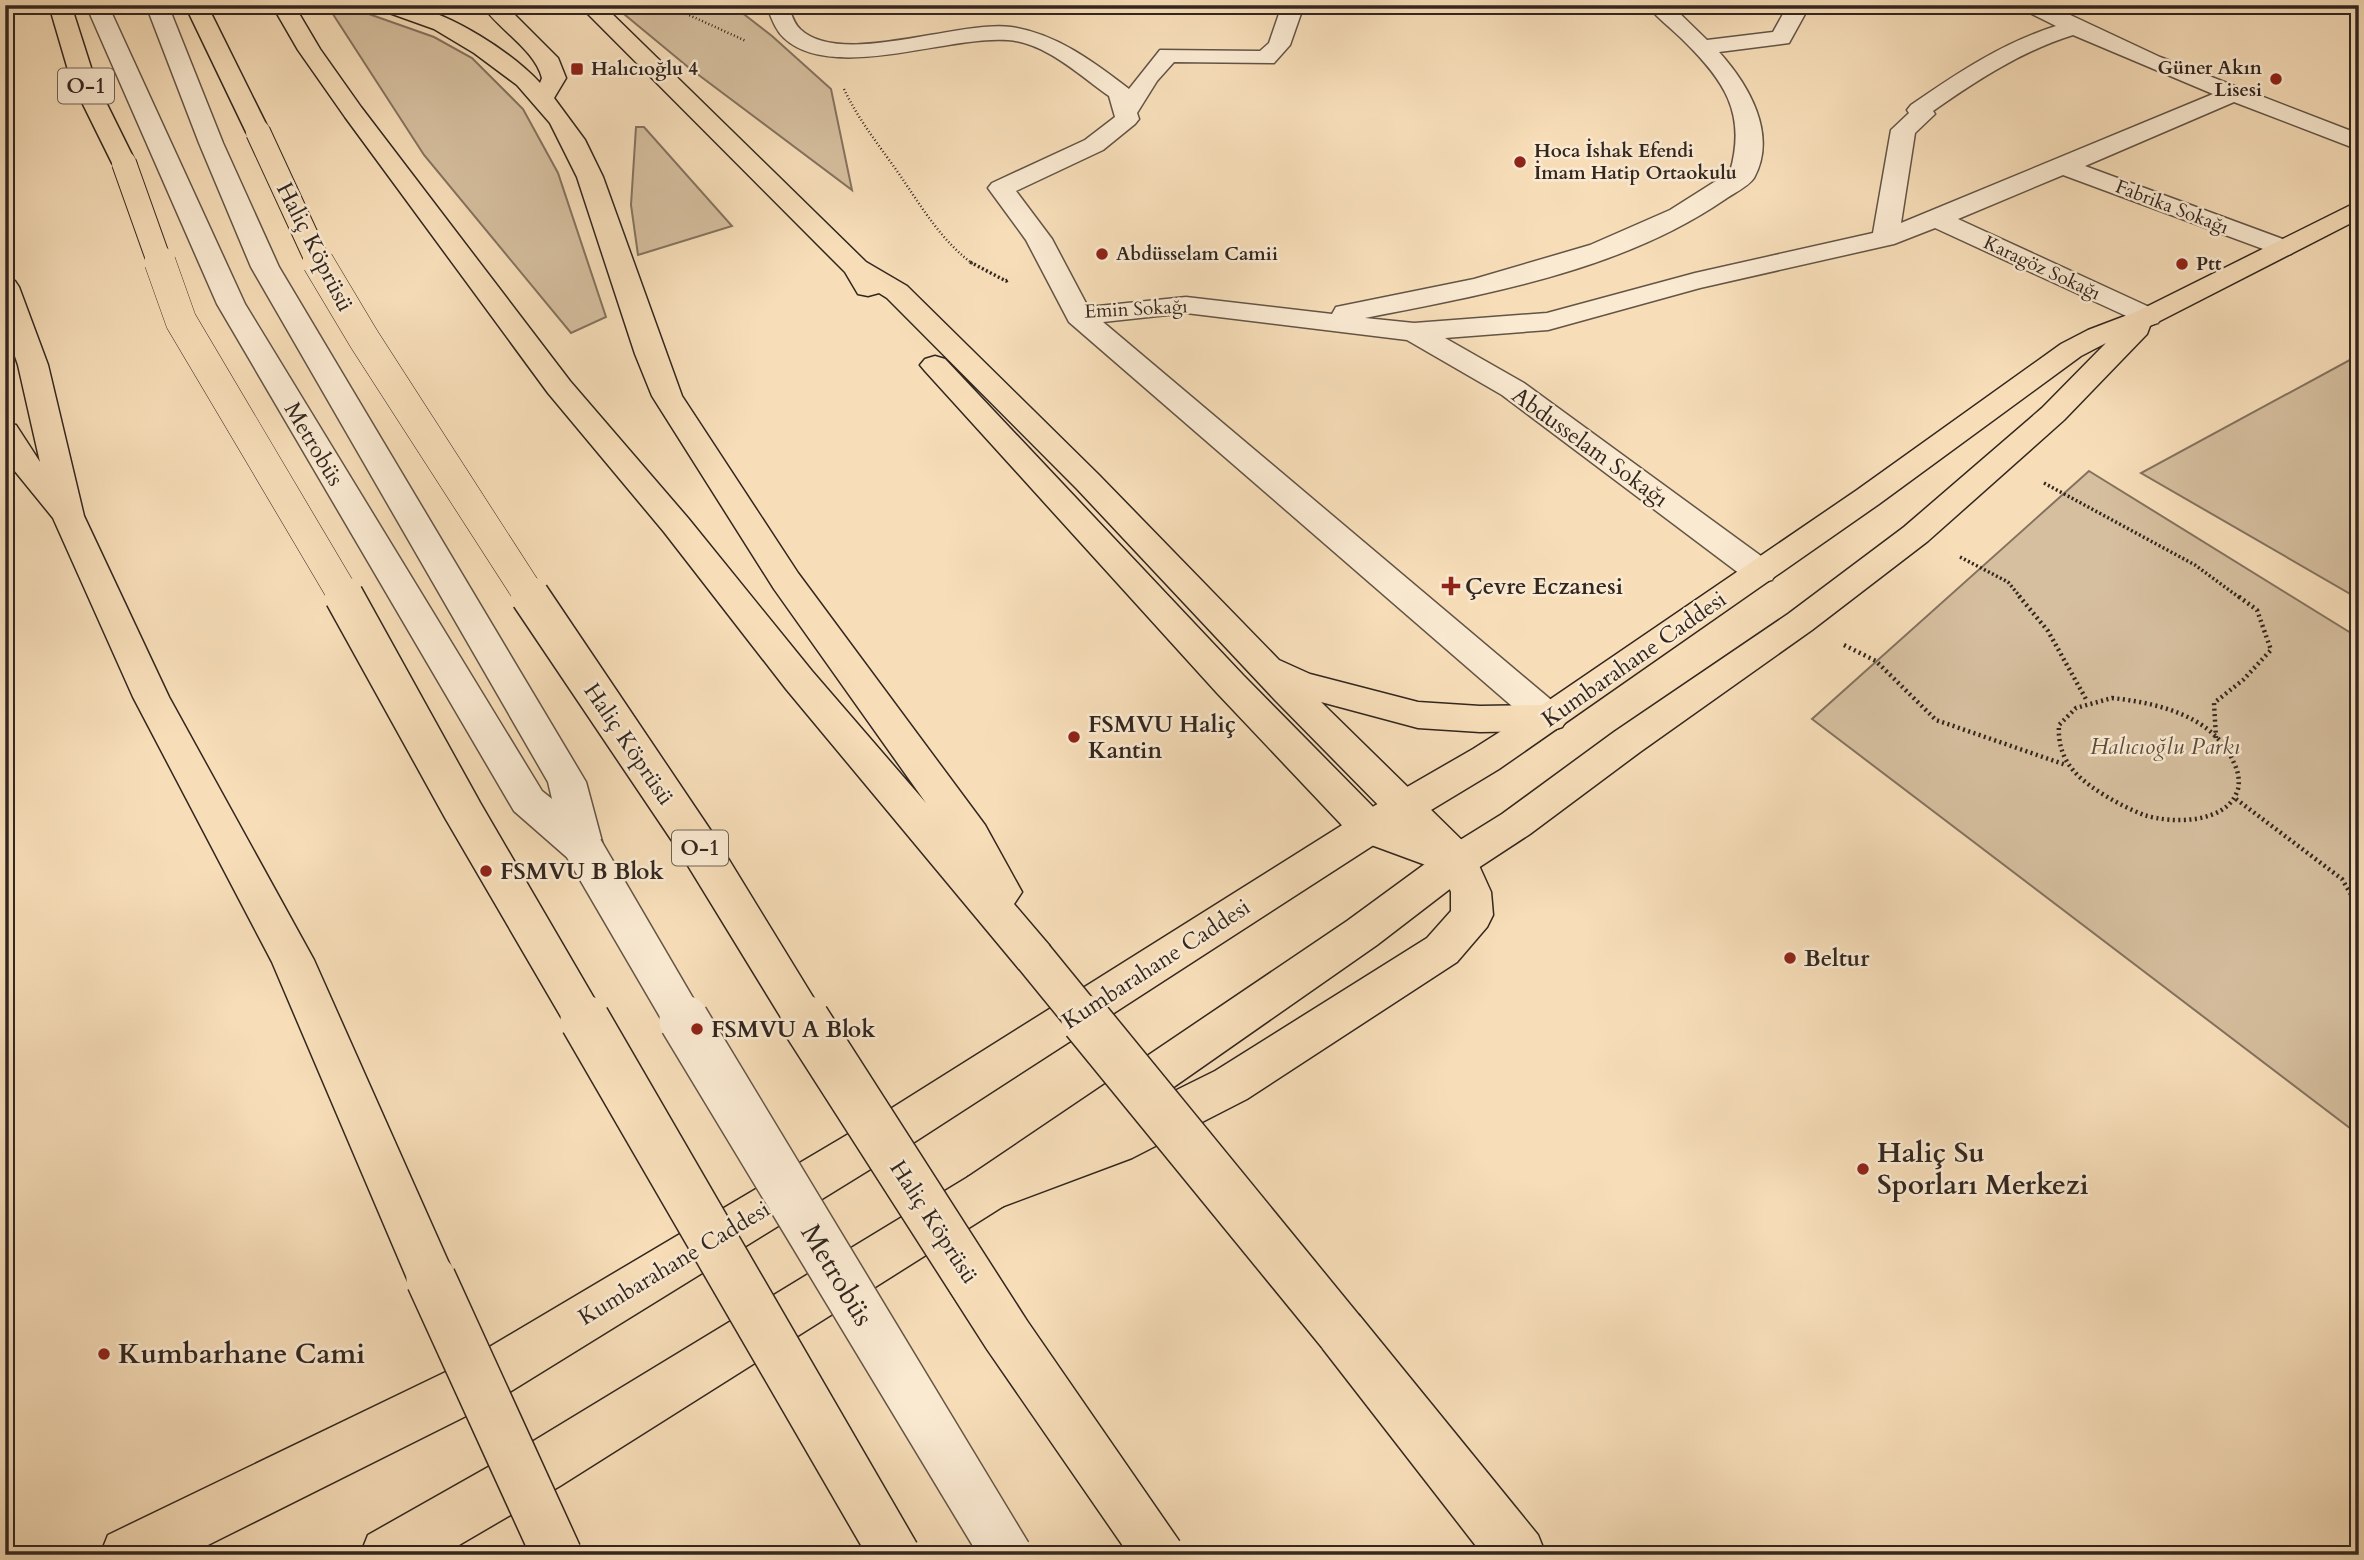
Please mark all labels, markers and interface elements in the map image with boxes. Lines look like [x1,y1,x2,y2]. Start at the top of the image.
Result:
place label: Güner Akın Lisesi [2157,55,2263,103]
place label: Halıcıoğlu 4 [591,56,698,82]
marker: Halıcıoğlu 4 [569,61,585,77]
road number: O-1 [58,68,114,104]
marker: Güner Akın Lisesi [2268,71,2284,87]
place label: Hoca İshak Efendi İmam Hatip Ortaokulu [1534,138,1737,186]
marker: Hoca İshak Efendi İmam Hatip Ortaokulu [1512,154,1528,170]
street label: Fabrika Sokağı [2112,174,2232,240]
street label: Haliç Köprüsü [269,177,361,317]
street label: Karagöz Sokağı [1979,230,2105,306]
place label: Abdüsselam Camii [1116,241,1278,267]
marker: Abdüsselam Camii [1094,246,1110,262]
place label: Ptt [2196,251,2222,277]
marker: Ptt [2174,256,2190,272]
street label: Emin Sokağı [1084,293,1188,325]
street label: Abdusselam Sokağı [1505,380,1675,514]
street label: Metrobüs [277,396,351,492]
place label: Çevre Eczanesi [1465,571,1623,602]
marker: Çevre Eczanesi [1443,578,1459,594]
street label: Kumbarahane Caddesi [1536,584,1732,734]
street label: Haliç Köprüsü [577,677,681,811]
place label: FSMVU Haliç Kantin [1088,709,1236,766]
marker: FSMVU Haliç Kantin [1066,729,1082,745]
park label: Halıcıoğlu Parkı [2090,731,2240,762]
road number: O-1 [672,830,728,866]
place label: FSMVU B Blok [500,856,665,887]
marker: FSMVU B Blok [478,863,494,879]
street label: Kumbarahane Caddesi [1056,891,1256,1037]
place label: Beltur [1804,943,1870,974]
marker: Beltur [1782,950,1798,966]
place label: FSMVU A Blok [711,1014,876,1045]
marker: FSMVU A Blok [689,1021,705,1037]
place label: Haliç Su Sporları Merkezi [1877,1134,2089,1204]
street label: Haliç Köprüsü [883,1154,985,1290]
marker: Haliç Su Sporları Merkezi [1855,1161,1871,1177]
street label: Kumbarahane Caddesi [572,1193,776,1333]
street label: Metrobüs [792,1217,882,1333]
place label: Kumbarhane Cami [118,1335,365,1373]
marker: Kumbarhane Cami [96,1346,112,1362]

